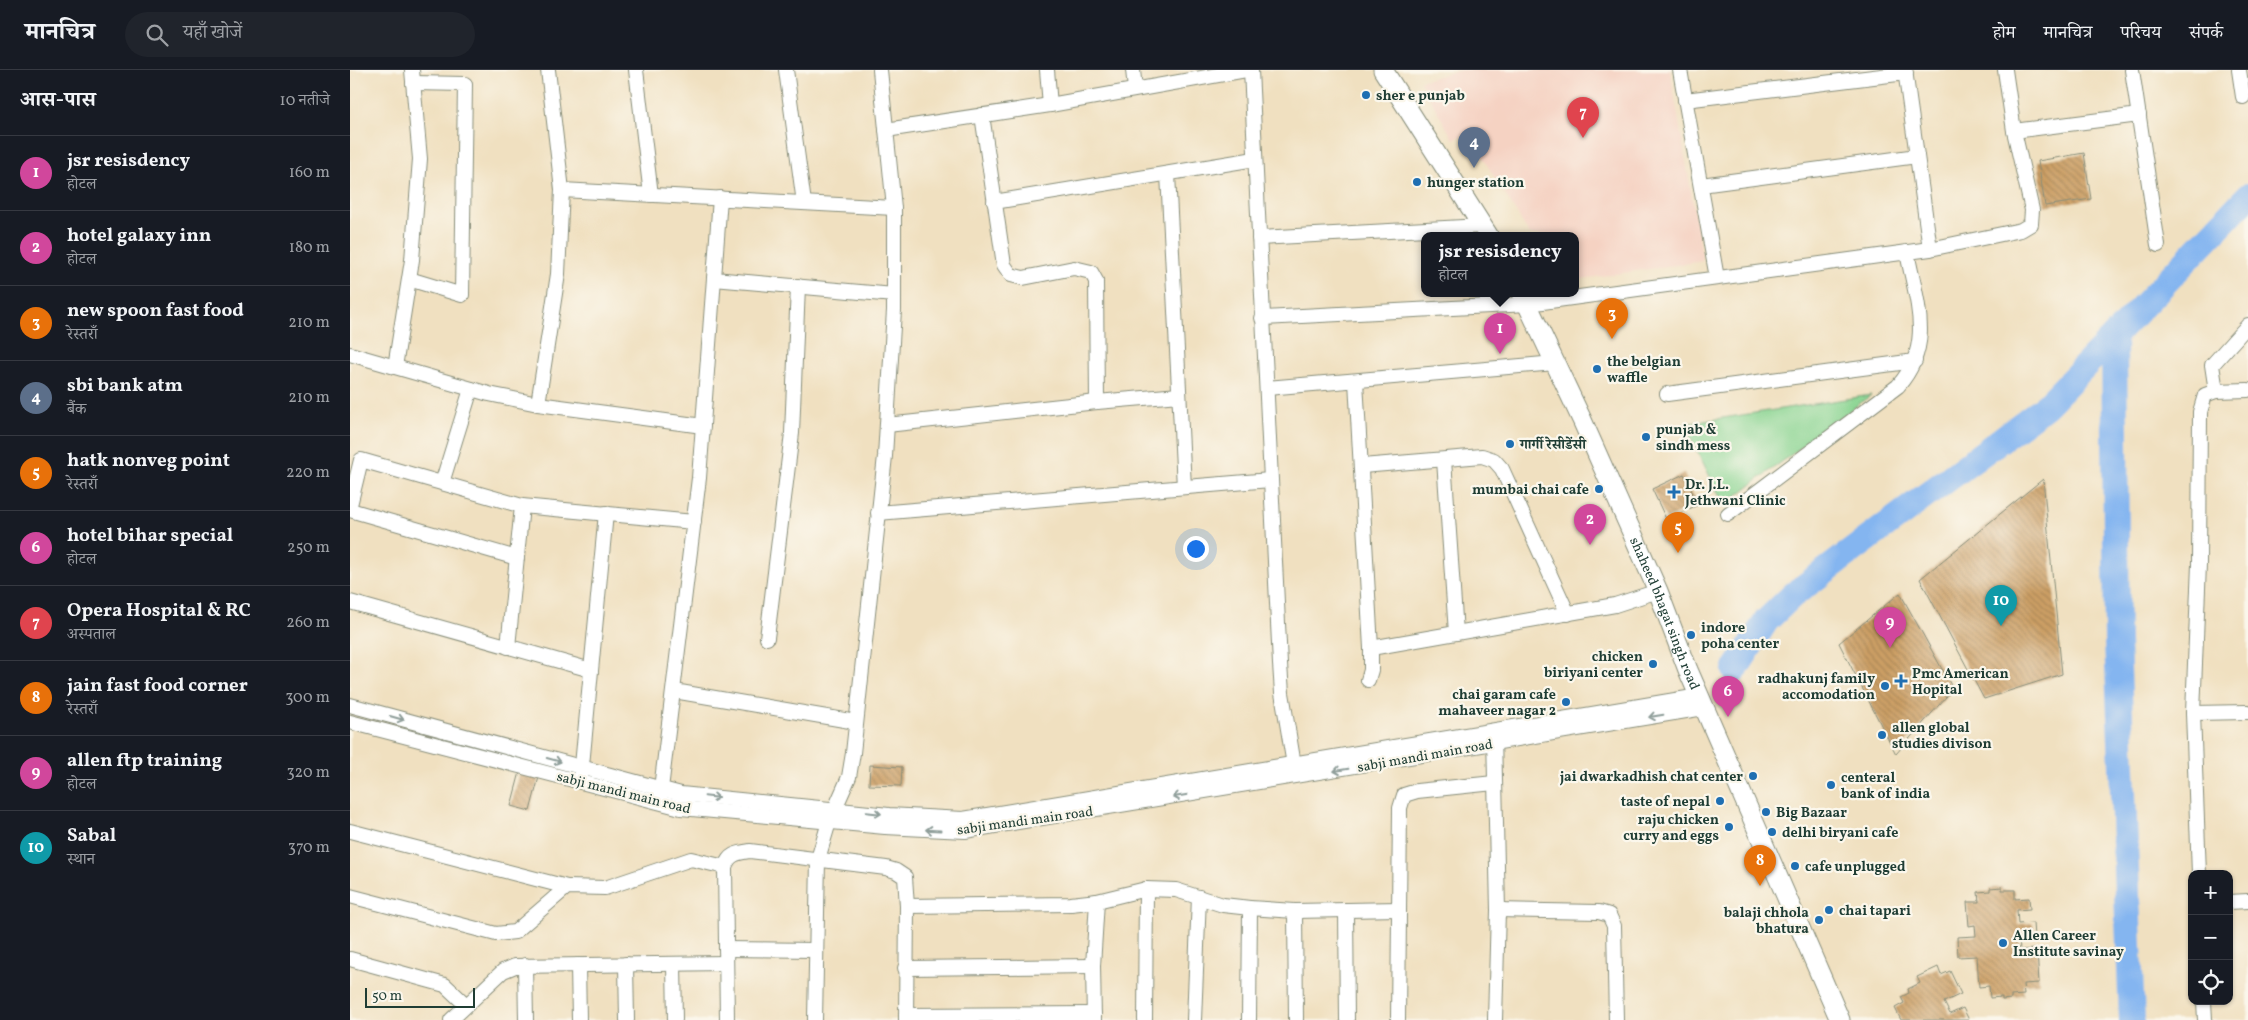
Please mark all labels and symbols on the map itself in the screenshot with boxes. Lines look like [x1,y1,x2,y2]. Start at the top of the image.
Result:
place label: sher e punjab [1376,87,1465,106]
marker: sher e punjab [1360,89,1372,101]
pin: 7 [1567,97,1599,138]
pin: 4 [1458,127,1490,168]
place label: hunger station [1427,174,1524,193]
marker: hunger station [1411,176,1423,188]
pin: 3 [1596,298,1628,339]
pin: 1 [1484,313,1516,354]
place label: the belgian waffle [1607,353,1681,388]
marker: the belgian waffle [1591,363,1603,375]
place label: punjab & sindh mess [1656,421,1730,456]
marker: punjab & sindh mess [1640,431,1652,443]
place label: गार्गी रेसीडेंसी [1519,436,1587,455]
marker: गार्गी रेसीडेंसी [1504,438,1516,450]
place label: Dr. J.L. Jethwani Clinic [1684,476,1786,511]
place label: mumbai chai cafe [1472,481,1589,500]
marker: mumbai chai cafe [1593,483,1605,495]
marker: Dr. J.L. Jethwani Clinic [1667,485,1681,499]
pin: 2 [1574,504,1606,545]
pin: 5 [1662,512,1694,553]
street label: shaheed bhagat singh road [1624,535,1704,693]
your location [1183,536,1209,562]
pin: 10 [1985,585,2017,626]
pin: 9 [1874,607,1906,648]
place label: indore poha center [1701,619,1779,654]
marker: indore poha center [1685,629,1697,641]
place label: chicken biriyani center [1544,648,1643,683]
marker: chicken biriyani center [1647,658,1659,670]
place label: Pmc American Hopital [1912,665,2009,700]
place label: radhakunj family accomodation [1758,670,1875,705]
marker: Pmc American Hopital [1894,674,1908,688]
pin: 6 [1712,676,1744,717]
marker: radhakunj family accomodation [1879,680,1891,692]
place label: chai garam cafe mahaveer nagar 2 [1438,686,1556,721]
marker: chai garam cafe mahaveer nagar 2 [1560,696,1572,708]
one-way arrow [1648,712,1664,722]
one-way arrow [388,714,404,724]
place label: allen global studies divison [1892,719,1992,754]
marker: allen global studies divison [1876,729,1888,741]
street label: sabji mandi main road [1356,735,1495,778]
one-way arrow [545,756,561,766]
one-way arrow [1333,765,1349,775]
street label: sabji mandi main road [555,768,693,819]
place label: jai dwarkadhish chat center [1560,768,1743,787]
place label: centeral bank of india [1841,769,1930,804]
marker: jai dwarkadhish chat center [1747,770,1759,782]
marker: centeral bank of india [1825,779,1837,791]
one-way arrow [704,792,720,802]
one-way arrow [1173,792,1189,802]
place label: taste of nepal [1621,793,1710,812]
marker: taste of nepal [1714,795,1726,807]
street label: sabji mandi main road [956,803,1095,840]
place label: Big Bazaar [1776,804,1847,823]
marker: Big Bazaar [1760,806,1772,818]
one-way arrow [865,808,881,818]
place label: raju chicken curry and eggs [1623,811,1719,846]
marker: raju chicken curry and eggs [1723,821,1735,833]
place label: delhi biryani cafe [1782,824,1898,843]
one-way arrow [925,825,941,834]
marker: delhi biryani cafe [1766,826,1778,838]
pin: 8 [1744,845,1776,886]
place label: cafe unplugged [1805,858,1906,877]
marker: cafe unplugged [1789,860,1801,872]
place label: chai tapari [1839,902,1911,921]
place label: balaji chhola bhatura [1724,904,1809,939]
marker: chai tapari [1823,904,1835,916]
marker: balaji chhola bhatura [1813,914,1825,926]
place label: Allen Career Institute savinay [2013,927,2124,962]
marker: Allen Career Institute savinay [1997,937,2009,949]
scale bar [365,985,475,1008]

